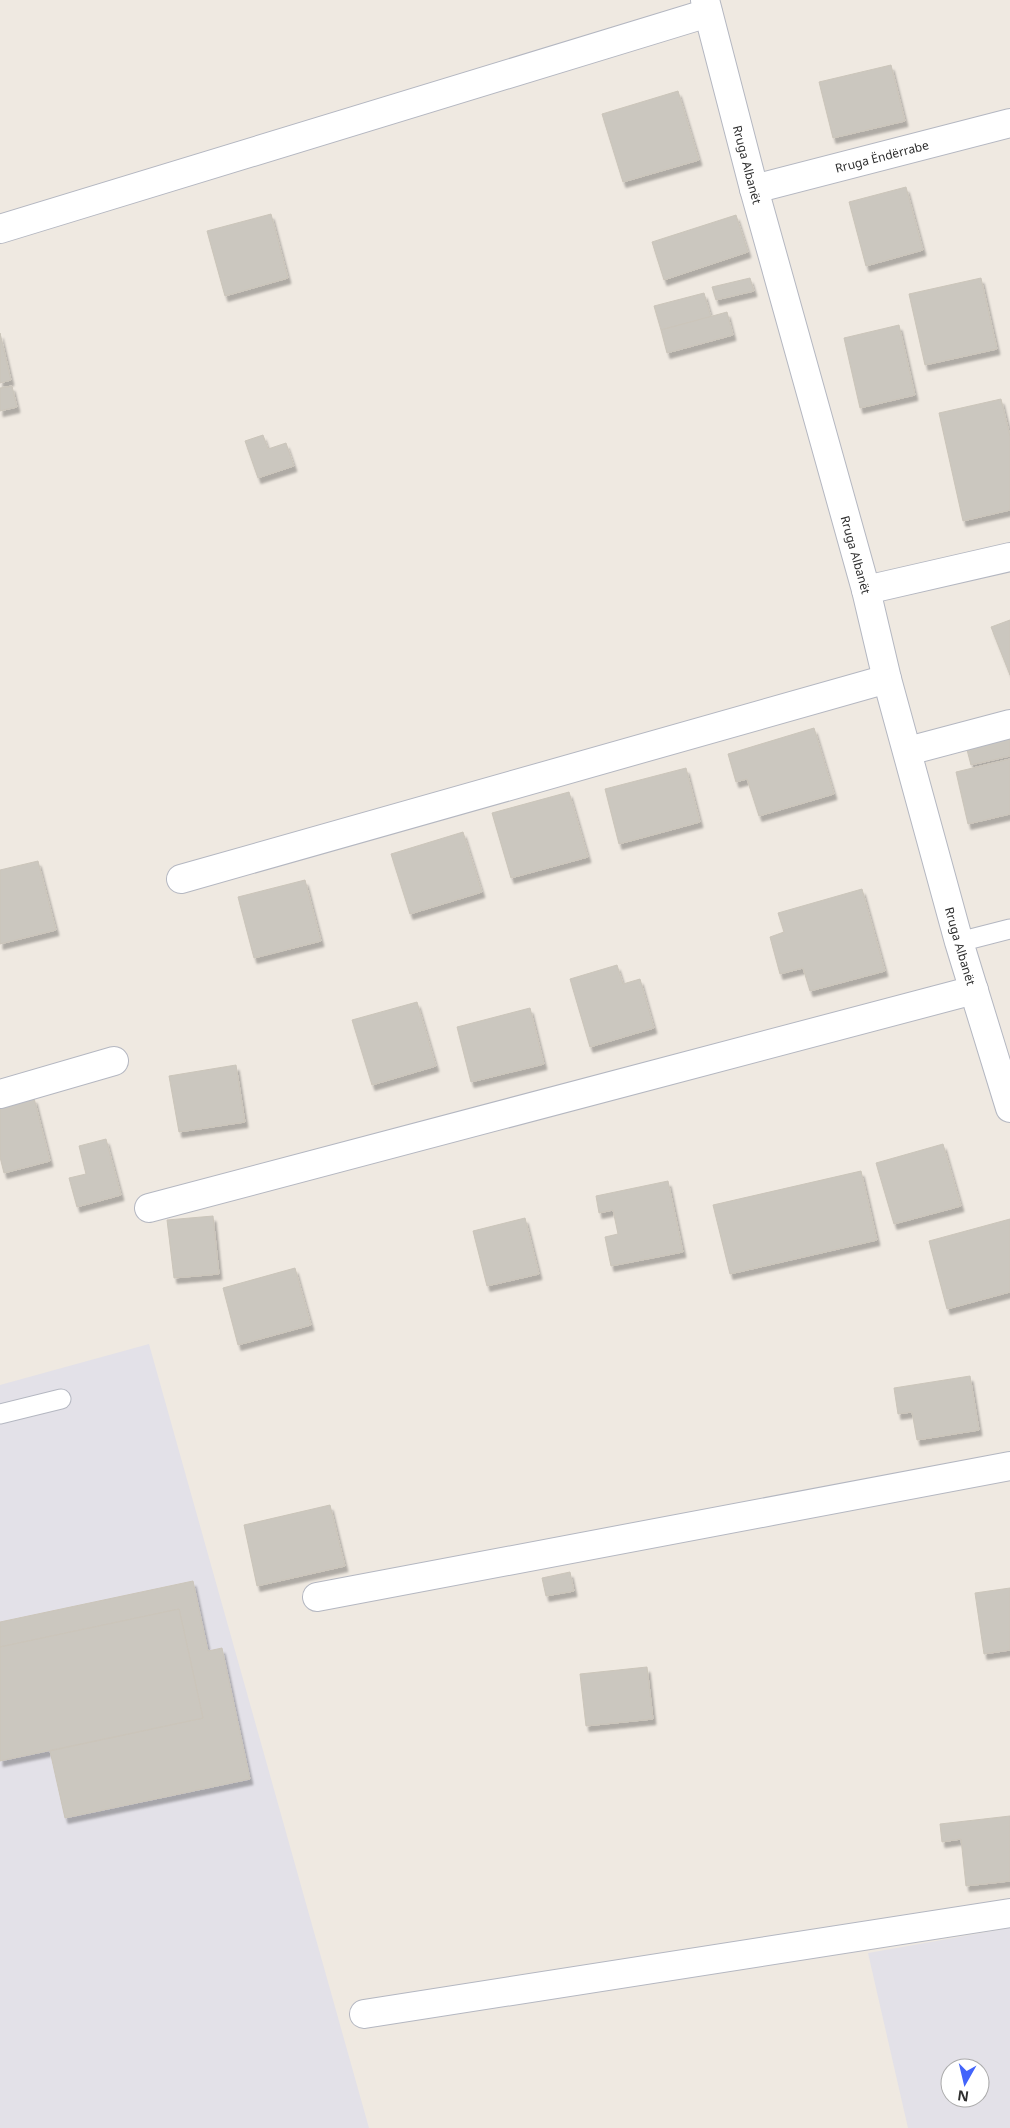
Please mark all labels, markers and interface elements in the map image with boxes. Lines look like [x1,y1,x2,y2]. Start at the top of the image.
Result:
street label: Rruga Albanët [729,123,766,206]
street label: Rruga Ëndërrabe [833,136,931,176]
street label: Rruga Albanët [837,514,875,596]
street label: Rruga Albanët [941,905,980,988]
north arrow [940,2058,990,2108]
text: N [956,2086,970,2107]

